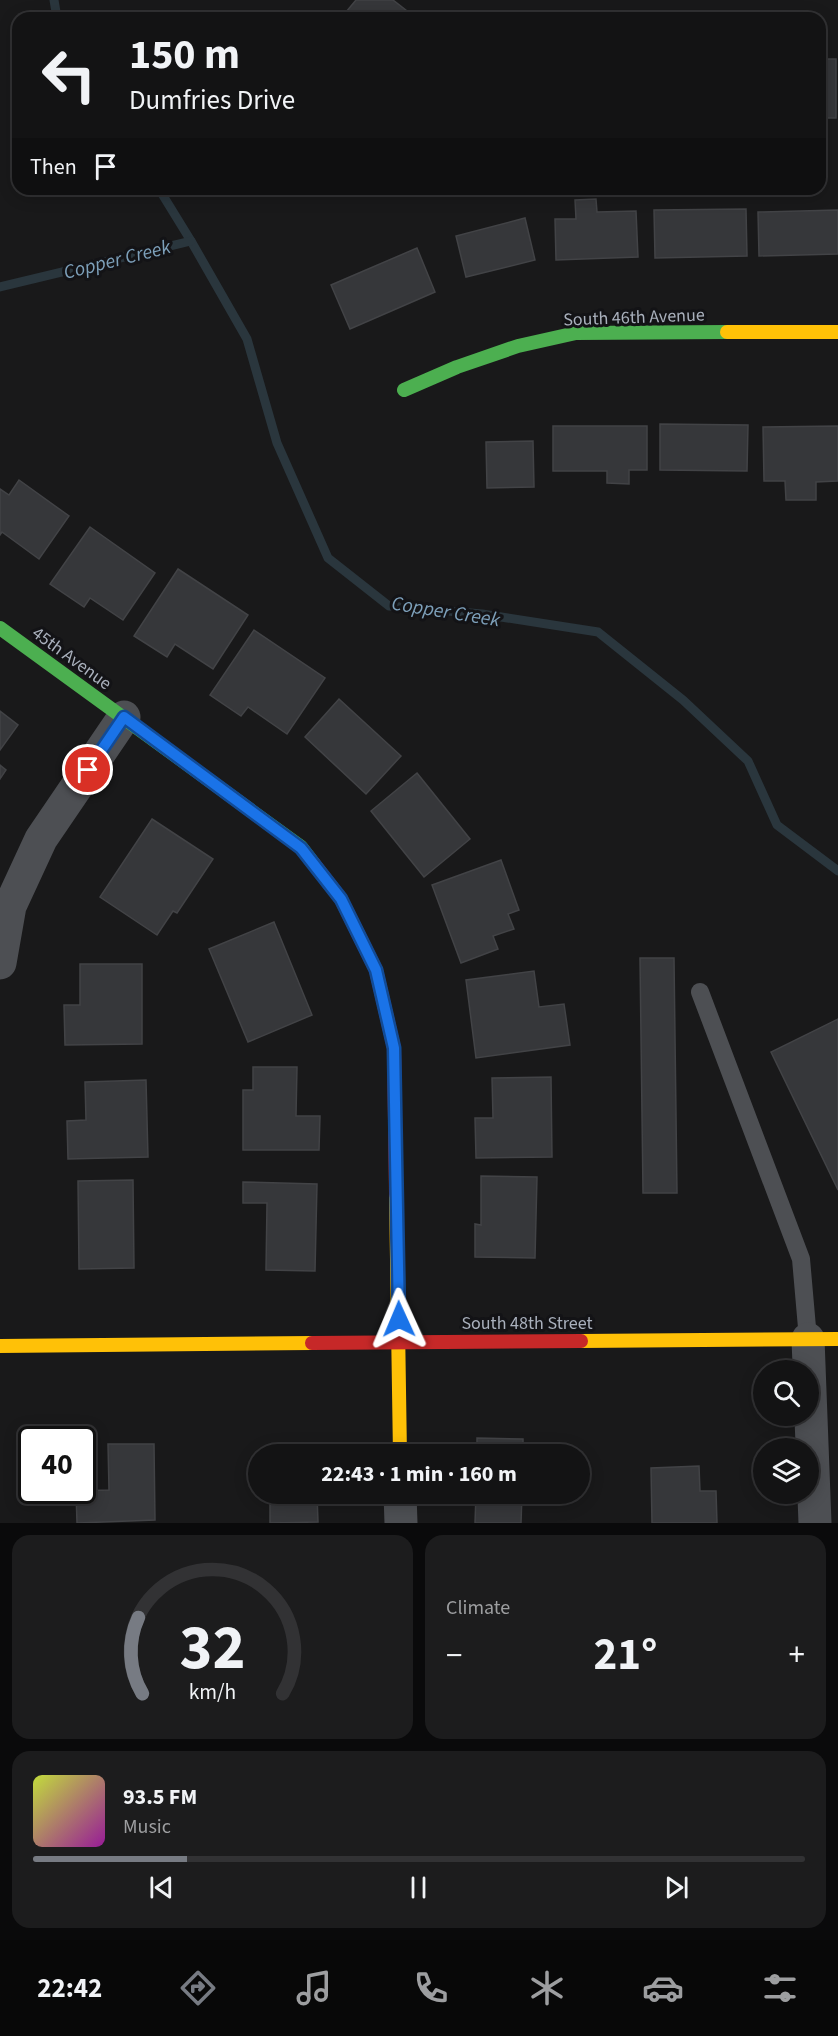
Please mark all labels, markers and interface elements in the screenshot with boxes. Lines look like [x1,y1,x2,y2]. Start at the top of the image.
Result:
text: 150 m [129,25,240,85]
icon: left [30,36,108,114]
text: Dumfries Drive [129,81,295,120]
icon: arrive [89,150,122,183]
text: Then [30,151,77,183]
water label: Copper Creek [61,233,174,287]
street label: South 46th Avenue [563,303,705,332]
water label: Copper Creek [390,590,503,634]
street label: 45th Avenue [27,621,117,696]
pin [62,744,113,795]
icon: arrive [71,753,104,786]
position arrow [367,1287,431,1351]
street label: South 48th Street [461,1311,593,1336]
map controls [753,1360,819,1504]
button: search [753,1360,819,1426]
speed limit sign: 40 [18,1426,96,1504]
button: layers [753,1438,819,1504]
text: 22:43 · 1 min · 160 m [321,1458,517,1490]
text: Climate [446,1594,510,1622]
text: 32 [180,1604,245,1693]
text: 21° [594,1623,657,1687]
text: − [446,1632,462,1679]
text: + [789,1632,805,1679]
text: km/h [189,1677,236,1708]
text: 93.5 FM [123,1781,197,1813]
text: Music [123,1813,171,1841]
icon: previous [145,1871,178,1904]
icon: pause [402,1871,435,1904]
icon: next [660,1871,693,1904]
icon: directions [177,1967,219,2009]
icon: music [293,1967,335,2009]
icon: phone [410,1967,452,2009]
icon: climate [526,1967,568,2009]
icon: car [642,1967,684,2009]
icon: filters [759,1967,801,2009]
text: 22:42 [37,1969,102,2008]

